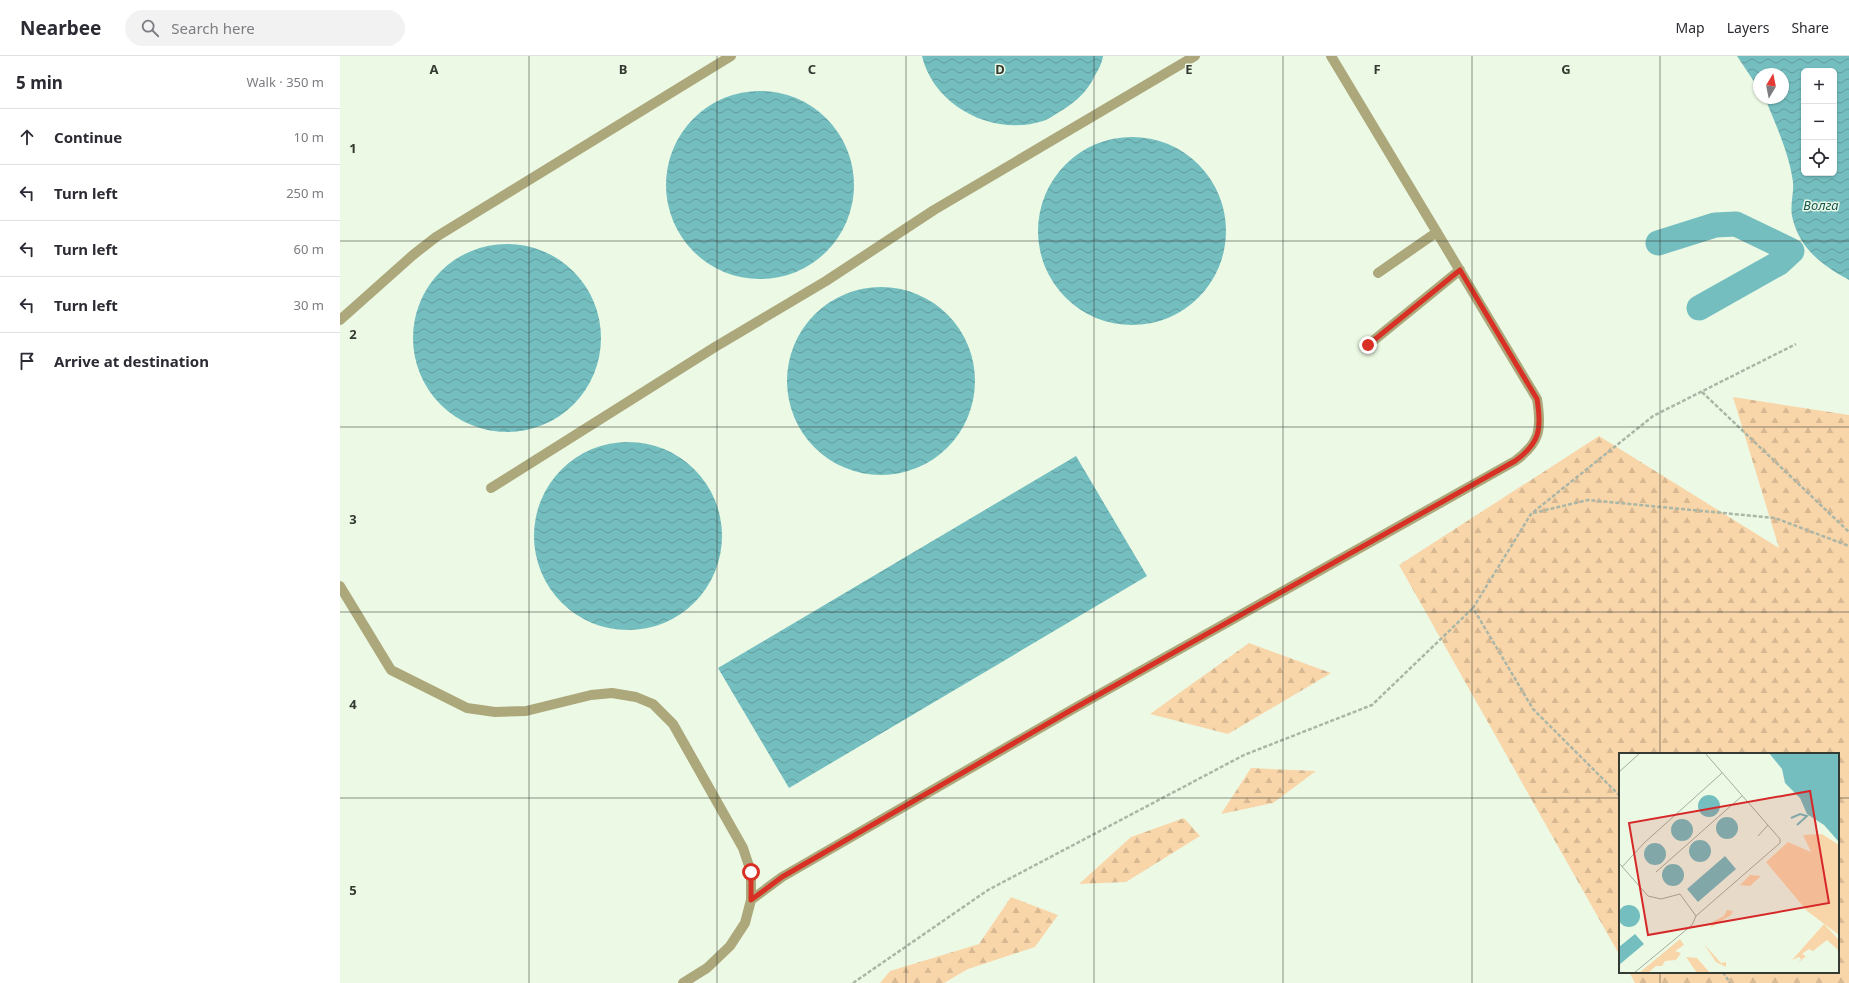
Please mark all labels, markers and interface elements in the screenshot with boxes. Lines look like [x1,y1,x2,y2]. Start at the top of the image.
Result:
search box [125,10,405,46]
text: Nearbee [20,15,101,41]
icon: search [139,17,161,39]
text: Search here [171,18,255,38]
text: Map [1676,18,1705,37]
text: Layers [1727,18,1769,37]
text: Share [1791,18,1829,37]
text: A [430,60,439,78]
text: B [619,60,627,78]
text: C [808,60,816,78]
text: D [995,60,1005,78]
text: E [1185,60,1193,78]
text: F [1373,60,1381,78]
text: G [1561,60,1571,78]
north arrow [1753,68,1789,104]
map controls [1801,68,1837,176]
button: + [1801,68,1837,104]
text: 5 min [16,71,63,94]
text: Walk · 350 m [246,73,324,91]
button: − [1801,104,1837,140]
icon: ahead [16,126,38,148]
text: Continue [54,127,122,147]
text: 10 m [294,128,324,146]
text: 1 [349,139,357,157]
button: locate [1801,140,1837,176]
icon: left [16,182,38,204]
text: Turn left [54,183,118,203]
text: 250 m [286,184,324,202]
water label: Волга [1803,196,1839,214]
icon: left [16,238,38,260]
text: Turn left [54,239,118,259]
text: 60 m [294,240,324,258]
icon: left [16,294,38,316]
text: Turn left [54,295,118,315]
text: 30 m [294,296,324,314]
text: 2 [349,325,357,343]
route end [1359,336,1377,354]
icon: arrive [16,350,38,372]
text: Arrive at destination [54,351,209,371]
text: 3 [349,510,357,528]
text: 4 [349,695,357,713]
inset map [1619,753,1839,973]
route start [742,863,760,881]
text: 5 [349,881,357,899]

